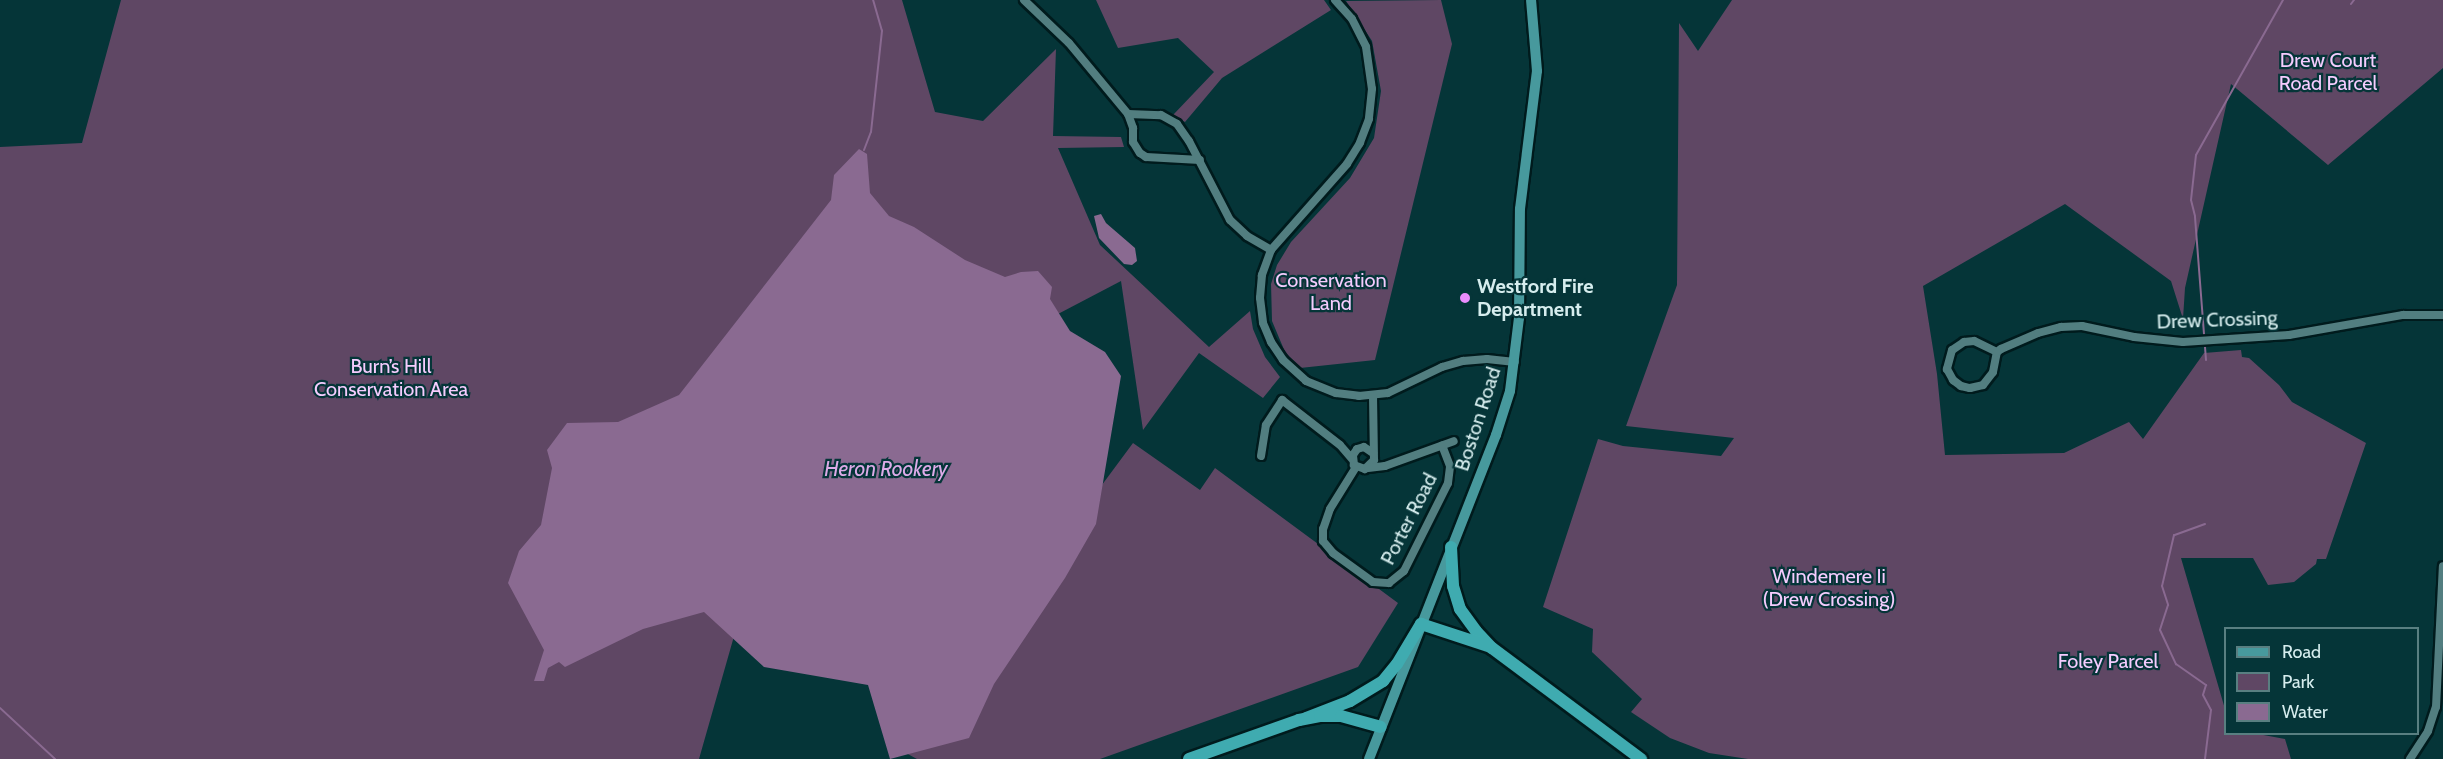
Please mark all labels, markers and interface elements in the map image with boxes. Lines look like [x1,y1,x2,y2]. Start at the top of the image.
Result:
park label: Drew Court Road Parcel [2279,48,2377,95]
park label: Conservation Land [1275,269,1387,316]
place label: Westford Fire Department [1477,274,1593,321]
marker: Westford Fire Department [1458,291,1472,305]
street label: Drew Crossing [2156,306,2278,334]
park label: Burn’s Hill Conservation Area [314,355,468,402]
street label: Boston Road [1450,364,1506,474]
water label: Heron Rookery [824,456,948,482]
street label: Porter Road [1376,469,1442,569]
park label: Windemere Ii (Drew Crossing) [1762,564,1896,611]
legend [2224,627,2419,735]
text: Road [2282,641,2321,663]
park label: Foley Parcel [2058,649,2158,673]
text: Park [2282,671,2314,693]
text: Water [2282,701,2328,723]

